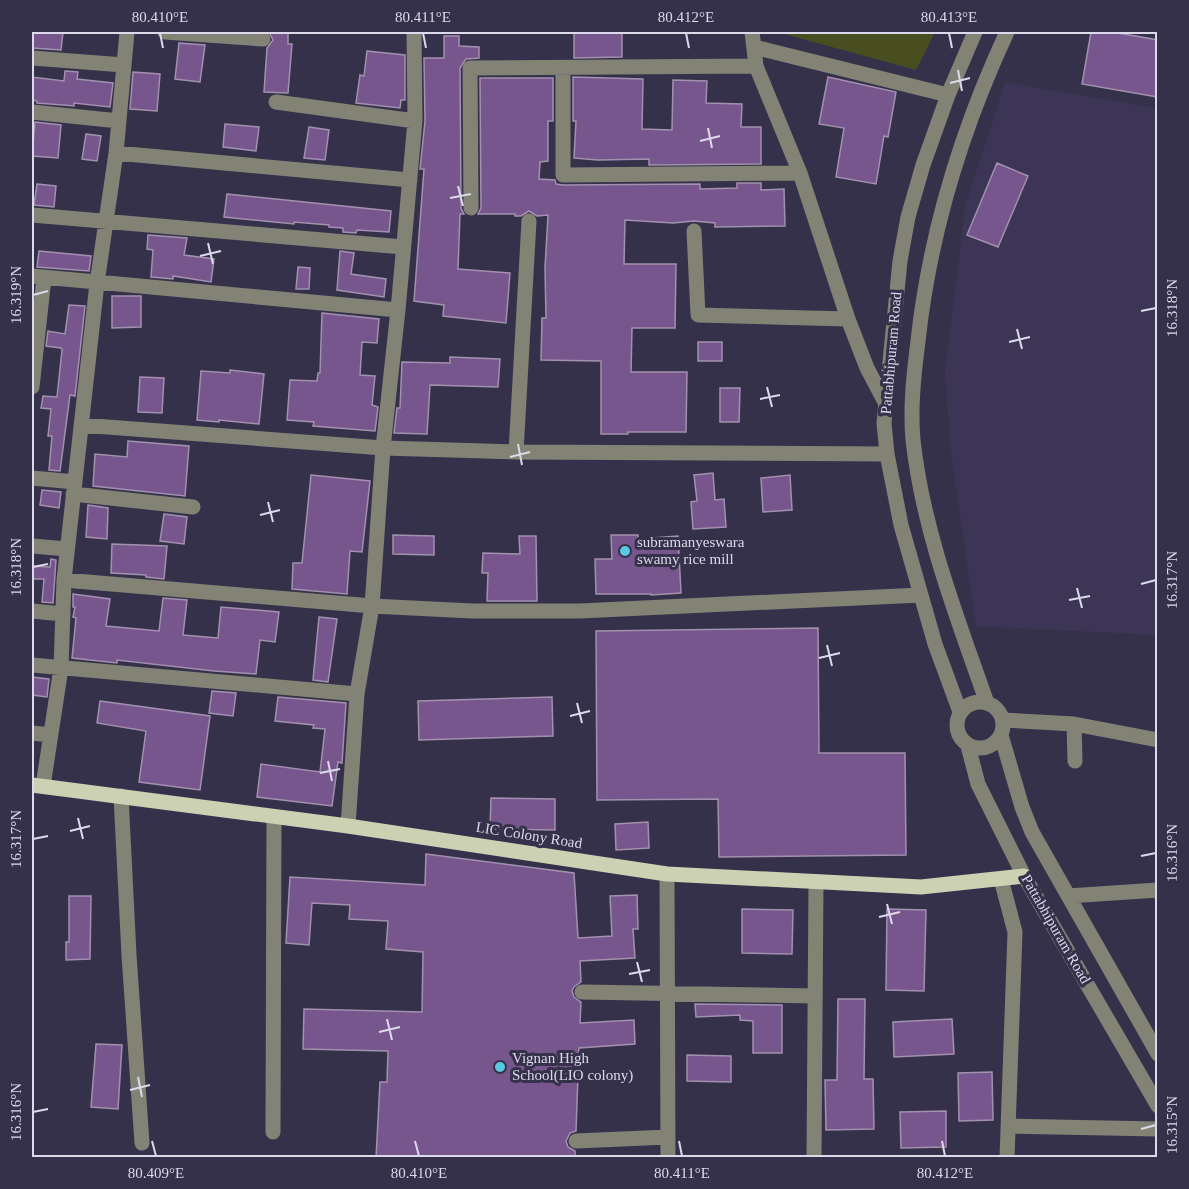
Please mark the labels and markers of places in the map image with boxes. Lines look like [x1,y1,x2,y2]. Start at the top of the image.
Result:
place label: subramanyeswara swamy rice mill [637,534,745,567]
marker: subramanyeswara swamy rice mill [618,544,632,558]
place label: Vignan High School(LIO colony) [512,1050,633,1084]
marker: Vignan High School(LIO colony) [493,1060,507,1074]

